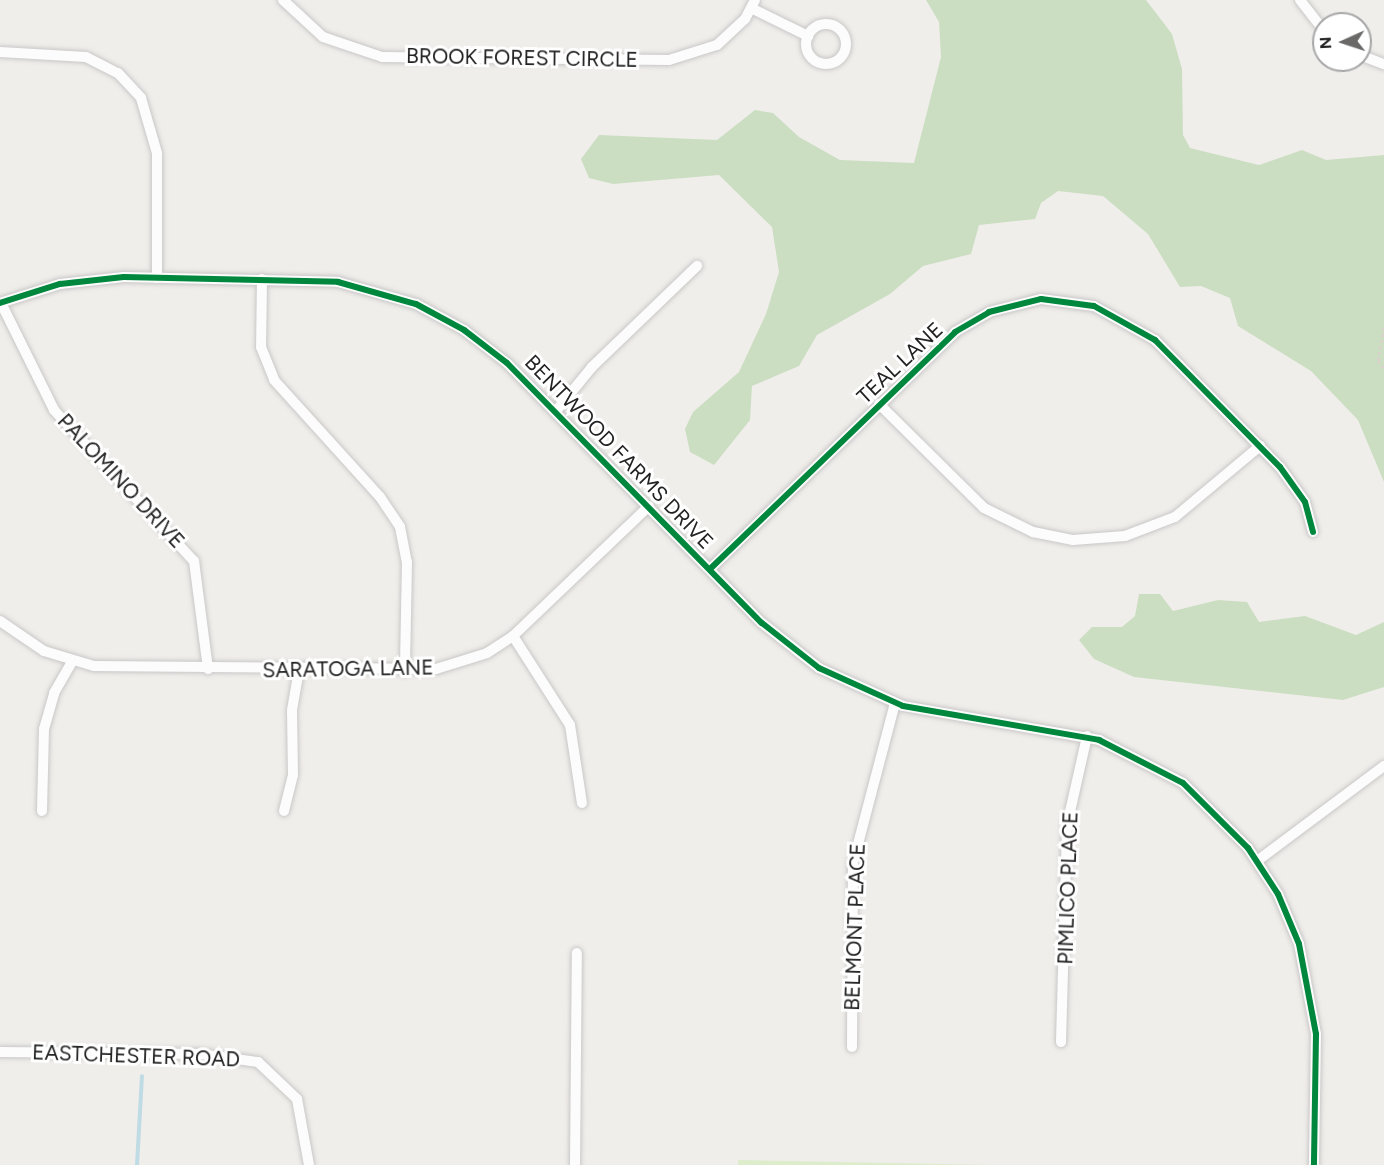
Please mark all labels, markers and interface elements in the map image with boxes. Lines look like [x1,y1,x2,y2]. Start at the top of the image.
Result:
north arrow [1312,12,1372,72]
text: N [1316,36,1335,50]
street label: BROOK FOREST CIRCLE [406,43,638,73]
street label: TEAL LANE [852,317,948,409]
street label: BENTWOOD FARMS DRIVE [519,350,719,554]
street label: PALOMINO DRIVE [52,409,190,553]
street label: SARATOGA LANE [262,655,434,683]
street label: PIMLICO PLACE [1053,811,1083,965]
street label: BELMONT PLACE [839,843,871,1011]
street label: EASTCHESTER ROAD [32,1040,240,1072]

